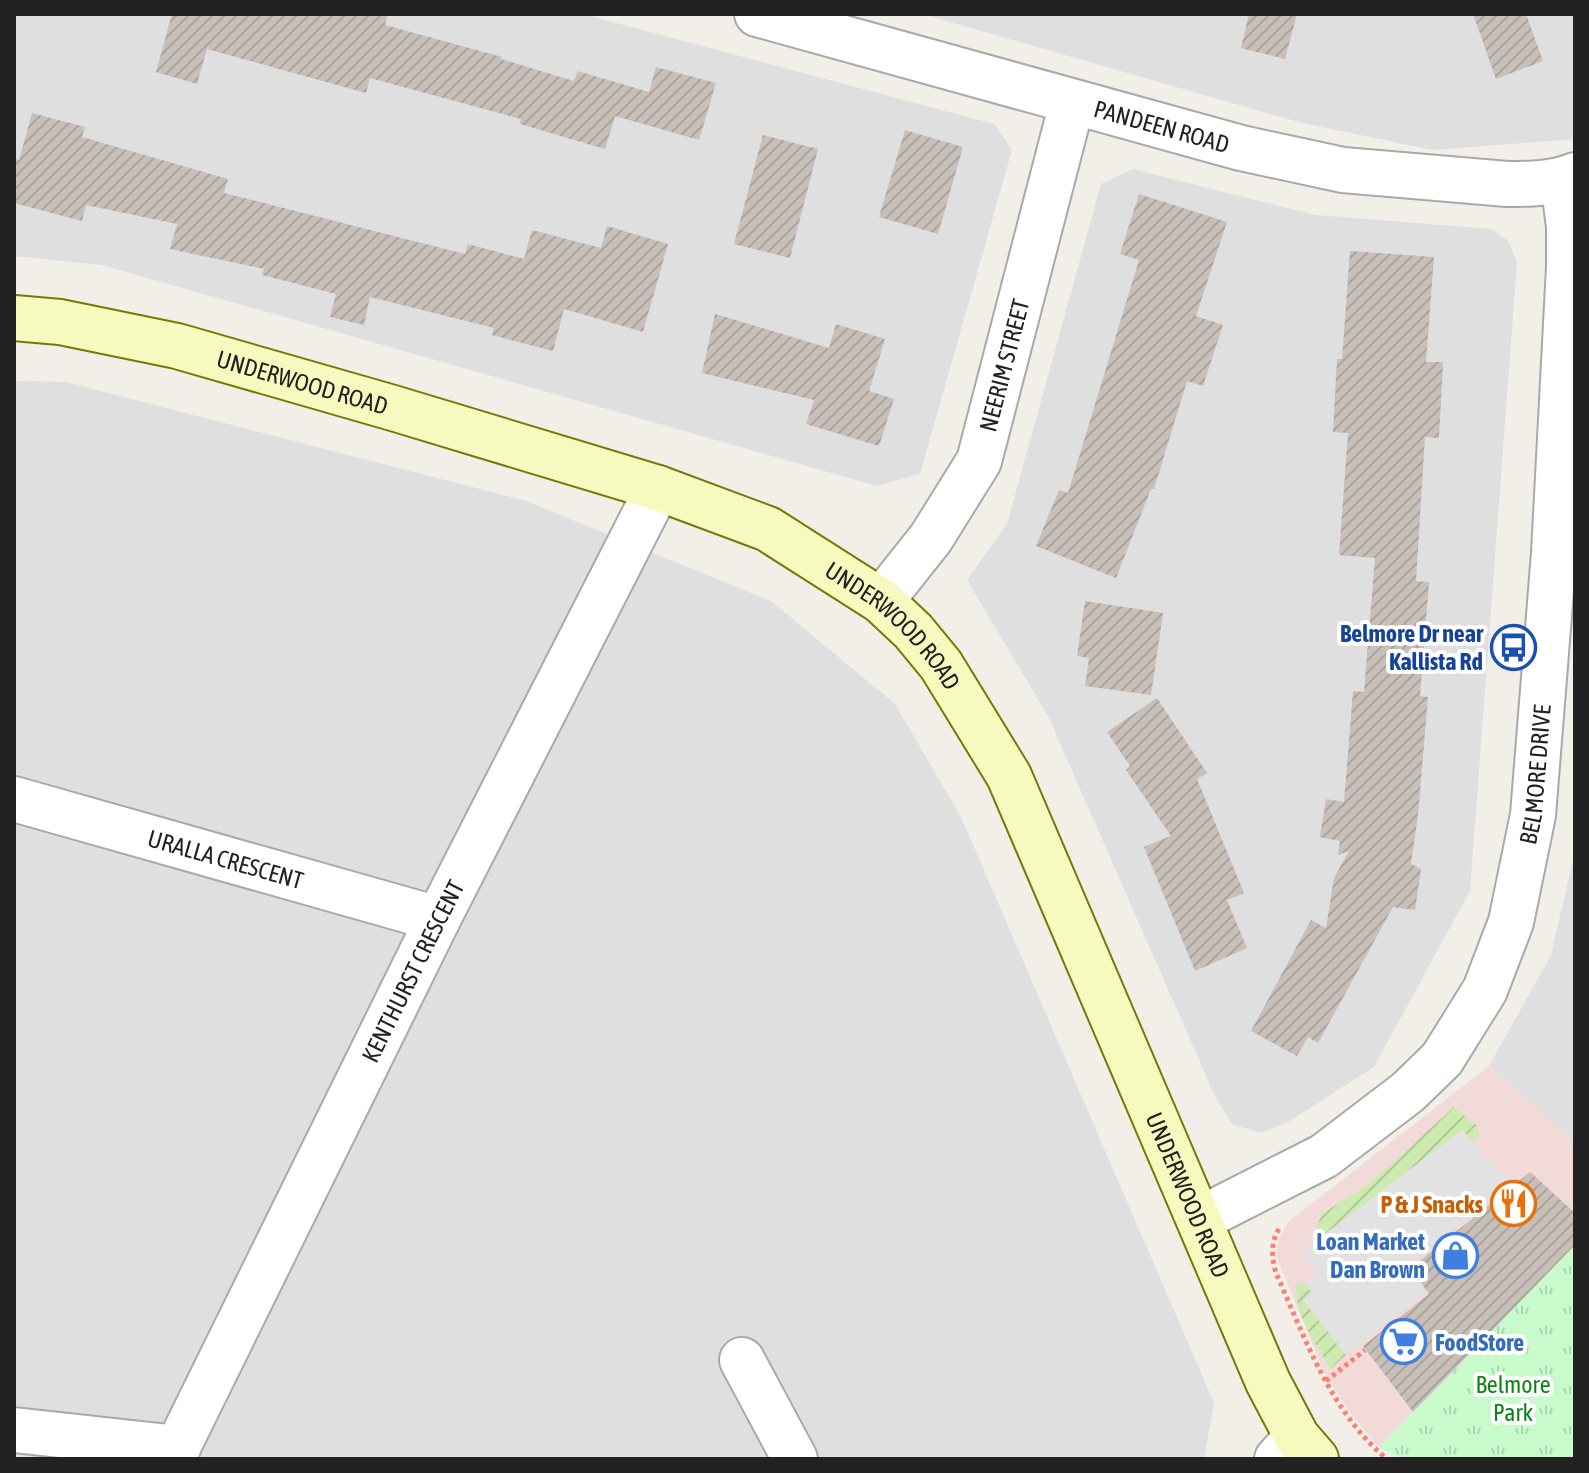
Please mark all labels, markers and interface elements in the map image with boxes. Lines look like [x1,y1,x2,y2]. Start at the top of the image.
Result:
street label: PANDEEN ROAD [1091,94,1232,158]
street label: NEERIM STREET [974,296,1034,434]
street label: UNDERWOOD ROAD [214,345,391,419]
street label: UNDERWOOD ROAD [821,556,966,694]
place label: Belmore Dr near Kallista Rd [1340,620,1484,675]
bus stop icon: Belmore Dr near Kallista Rd [1490,623,1538,671]
street label: BELMORE DRIVE [1514,704,1555,847]
street label: URALLA CRESCENT [145,824,307,894]
street label: KENTHURST CRESCENT [356,875,469,1067]
street label: UNDERWOOD ROAD [1141,1108,1235,1281]
restaurant icon: P & J Snacks [1490,1180,1538,1228]
place label: P & J Snacks [1380,1191,1484,1218]
place label: Loan Market Dan Brown [1316,1228,1425,1283]
shop icon: Loan Market Dan Brown [1432,1231,1480,1279]
supermarket icon: FoodStore [1380,1318,1428,1366]
place label: FoodStore [1435,1329,1524,1356]
park label: Belmore Park [1475,1371,1551,1426]

